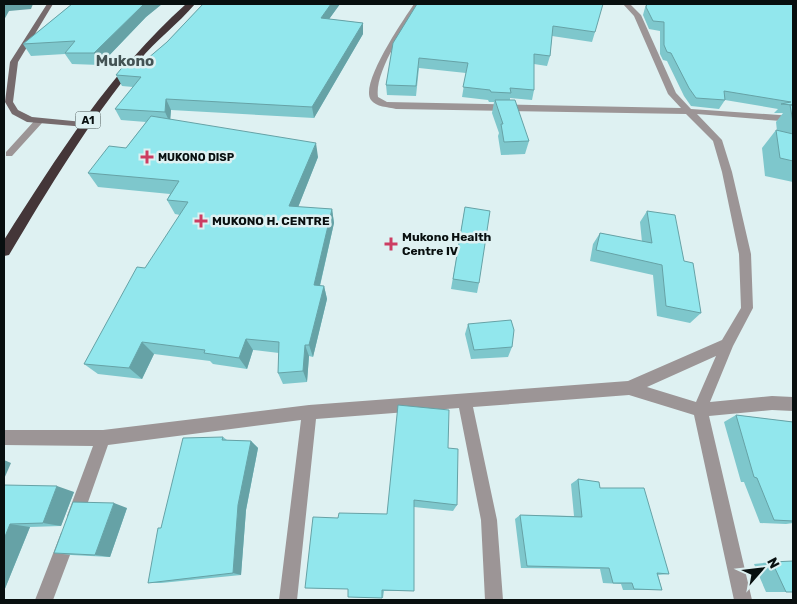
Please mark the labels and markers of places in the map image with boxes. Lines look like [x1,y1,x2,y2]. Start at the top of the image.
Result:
marker: MUKONO DISP [140,150,154,164]
place label: MUKONO DISP [158,151,235,164]
marker: MUKONO H. CENTRE [194,214,208,228]
place label: MUKONO H. CENTRE [212,214,330,228]
place label: Mukono Health Centre IV [402,230,491,258]
marker: Mukono Health Centre IV [384,237,398,251]

